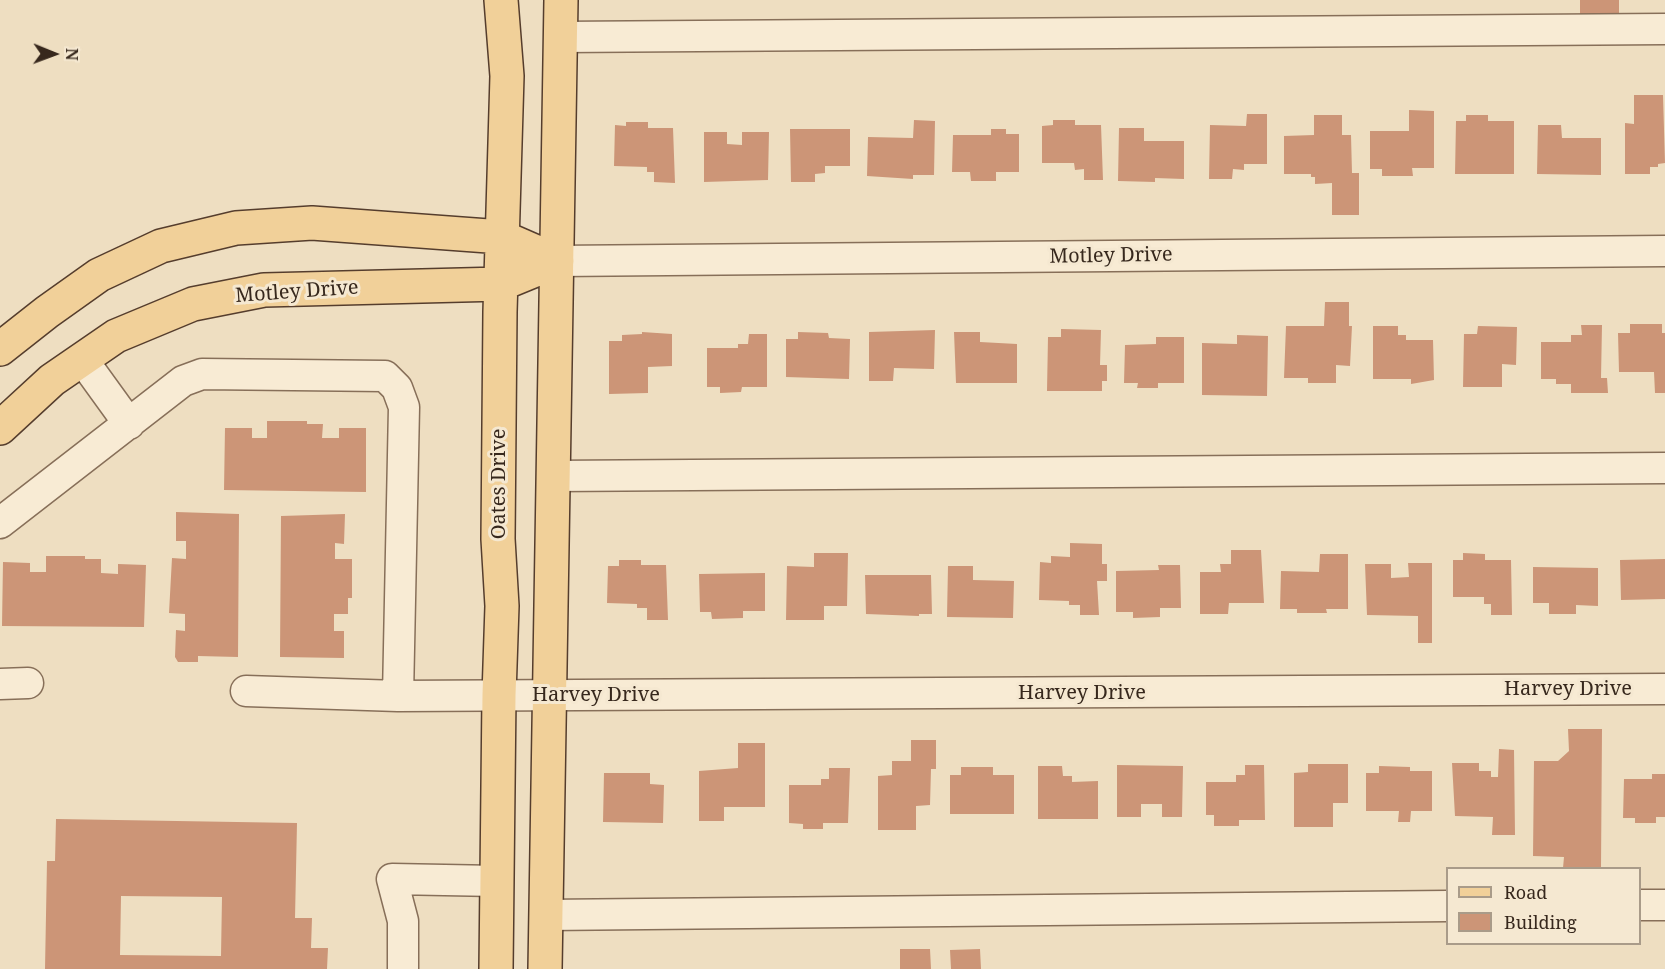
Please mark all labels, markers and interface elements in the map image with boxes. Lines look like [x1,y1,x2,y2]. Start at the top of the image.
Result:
north arrow [24,24,84,84]
text: N [61,48,83,61]
street label: Motley Drive [1049,243,1173,269]
street label: Motley Drive [235,276,359,308]
street label: Oates Drive [487,429,511,539]
street label: Harvey Drive [1504,677,1632,701]
street label: Harvey Drive [1018,681,1146,705]
street label: Harvey Drive [532,683,660,707]
legend [1446,867,1641,945]
text: Road [1504,880,1547,904]
text: Building [1504,910,1577,934]

